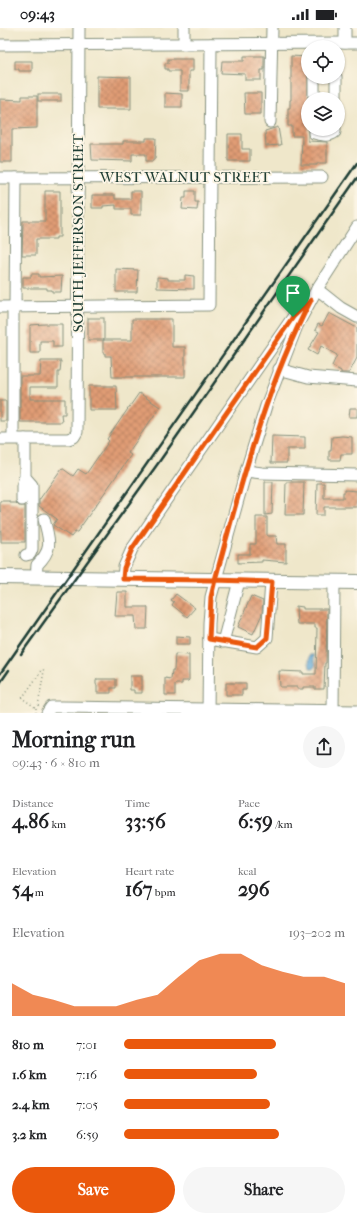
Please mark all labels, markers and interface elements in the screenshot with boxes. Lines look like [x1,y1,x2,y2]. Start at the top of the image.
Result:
text: 09:43 [20,5,55,23]
map controls [301,40,345,136]
button: locate [301,40,345,84]
button: layers [301,92,345,136]
street label: SOUTH JEFFERSON STREET [69,133,87,332]
street label: WEST WALNUT STREET [99,168,271,186]
pin [276,276,310,317]
icon: arrive [282,282,304,304]
button: share [303,726,345,768]
text: Morning run [12,727,135,753]
text: 09:43 · 6 × 810 m [12,755,100,770]
text: Distance [12,797,53,810]
text: Time [125,797,150,810]
text: Pace [238,797,260,810]
text: 4.86 [12,810,49,833]
text: 33:56 [125,810,166,833]
text: 6:59 [238,810,273,833]
text: km [49,818,66,831]
text: /km [273,818,293,831]
text: Elevation [12,865,56,878]
text: Heart rate [125,865,174,878]
text: kcal [238,865,257,878]
text: 54 [12,878,32,901]
text: 167 [125,878,152,901]
text: 296 [238,878,270,901]
text: m [32,886,44,899]
text: bpm [152,886,176,899]
text: Elevation [12,925,65,940]
text: 193–202 m [288,925,345,940]
text: 810 m [12,1037,44,1052]
text: 7:01 [76,1037,97,1052]
text: 1.6 km [12,1067,46,1082]
text: 7:16 [76,1067,97,1082]
text: 2.4 km [12,1097,49,1112]
text: 7:05 [76,1097,98,1112]
text: 3.2 km [12,1127,47,1142]
text: 6:59 [76,1127,99,1142]
button: Save [12,1167,175,1213]
button: Share [183,1167,345,1213]

